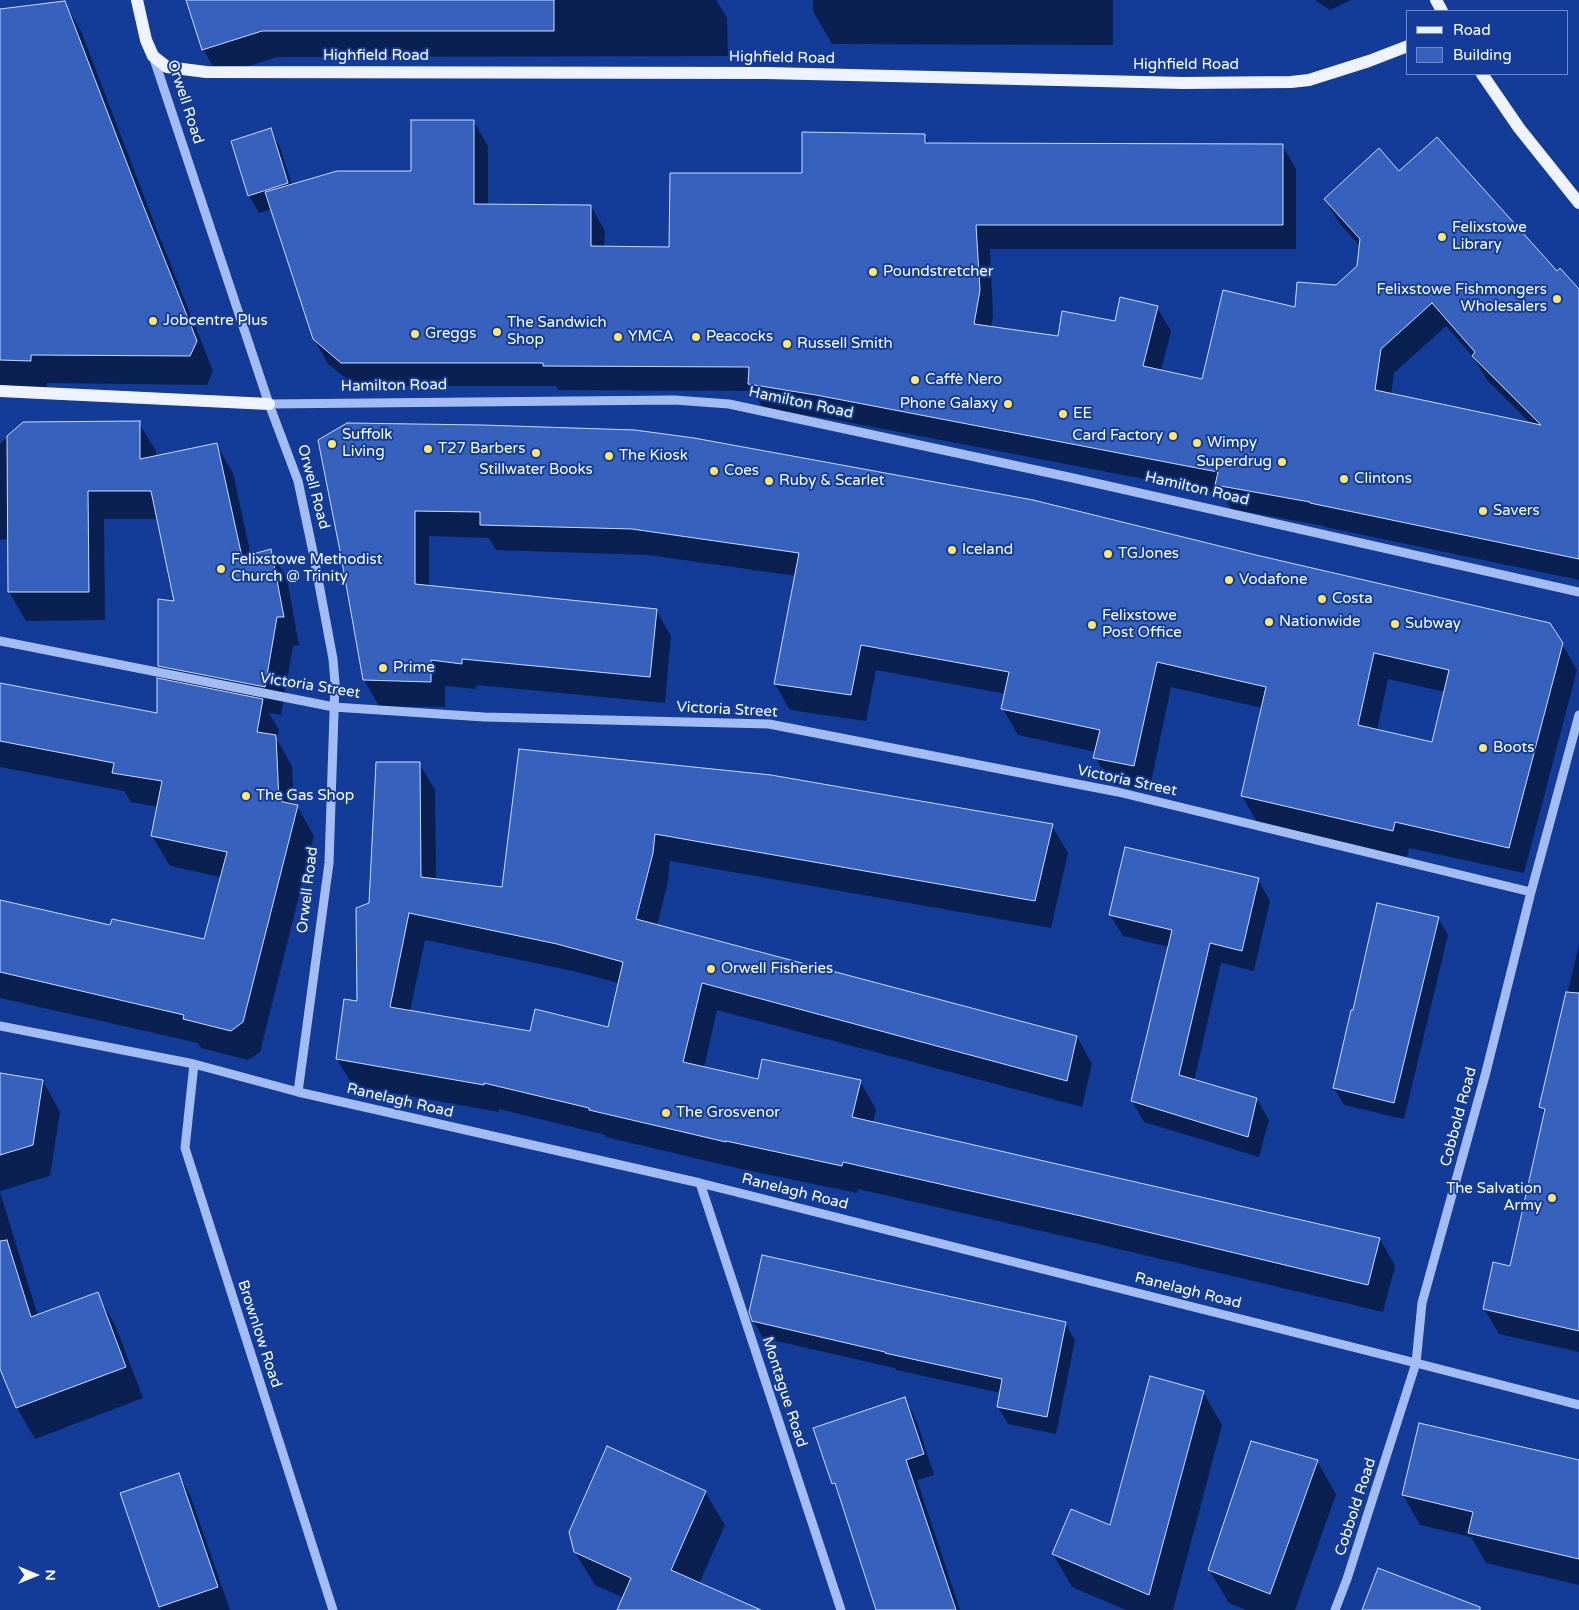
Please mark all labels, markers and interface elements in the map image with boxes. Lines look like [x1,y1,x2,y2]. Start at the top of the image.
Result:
legend [1406,10,1569,75]
text: Road [1453,21,1491,39]
text: Building [1453,46,1512,64]
street label: Highfield Road [323,47,429,65]
street label: Highfield Road [729,48,835,68]
street label: Highfield Road [1133,56,1239,74]
street label: Orwell Road [163,58,207,146]
place label: Felixstowe Library [1452,219,1527,254]
marker: Felixstowe Library [1436,231,1448,243]
place label: Poundstretcher [883,263,994,281]
marker: Poundstretcher [867,266,879,278]
place label: Felixstowe Fishmongers Wholesalers [1377,281,1547,316]
marker: Felixstowe Fishmongers Wholesalers [1551,293,1563,305]
place label: Jobcentre Plus [163,312,268,330]
place label: The Sandwich Shop [507,314,607,349]
marker: Jobcentre Plus [147,315,159,327]
place label: Greggs [425,325,476,343]
marker: The Sandwich Shop [491,326,503,338]
marker: Greggs [409,328,421,340]
place label: YMCA [628,328,674,346]
place label: Peacocks [706,328,773,346]
marker: YMCA [612,331,624,343]
marker: Peacocks [690,331,702,343]
place label: Russell Smith [797,335,893,353]
marker: Russell Smith [781,338,793,350]
place label: Caffè Nero [925,371,1002,389]
marker: Caffè Nero [909,374,921,386]
street label: Hamilton Road [341,376,447,396]
street label: Hamilton Road [747,383,855,423]
place label: Phone Galaxy [900,395,998,413]
marker: Phone Galaxy [1002,398,1014,410]
place label: EE [1073,405,1092,423]
marker: EE [1057,408,1069,420]
place label: Suffolk Living [342,426,392,461]
place label: Card Factory [1072,427,1163,445]
marker: Card Factory [1167,430,1179,442]
place label: Wimpy [1207,434,1257,452]
marker: Wimpy [1191,437,1203,449]
marker: Suffolk Living [326,438,338,450]
place label: T27 Barbers [438,440,525,458]
street label: Orwell Road [293,443,333,531]
marker: T27 Barbers [422,443,434,455]
marker: Stillwater Books [530,447,542,459]
place label: The Kiosk [619,447,688,465]
marker: The Kiosk [603,450,615,462]
place label: Superdrug [1196,453,1272,471]
marker: Superdrug [1276,456,1288,468]
place label: Stillwater Books [479,461,593,479]
place label: Coes [724,462,759,480]
marker: Coes [708,465,720,477]
street label: Hamilton Road [1143,468,1251,510]
place label: Clintons [1354,470,1412,488]
place label: Ruby & Scarlet [779,472,884,490]
marker: Clintons [1338,473,1350,485]
marker: Ruby & Scarlet [763,475,775,487]
place label: Savers [1493,502,1540,520]
marker: Savers [1477,505,1489,517]
place label: Iceland [962,541,1013,559]
marker: Iceland [946,544,958,556]
place label: TGJones [1118,545,1179,563]
marker: TGJones [1102,548,1114,560]
place label: Felixstowe Methodist Church @ Trinity [231,551,382,586]
marker: Felixstowe Methodist Church @ Trinity [215,563,227,575]
place label: Vodafone [1239,571,1307,589]
marker: Vodafone [1223,574,1235,586]
place label: Costa [1332,590,1373,608]
marker: Costa [1316,593,1328,605]
place label: Felixstowe Post Office [1102,607,1182,642]
place label: Nationwide [1279,613,1360,631]
place label: Subway [1405,615,1461,633]
marker: Nationwide [1263,616,1275,628]
marker: Subway [1389,618,1401,630]
marker: Felixstowe Post Office [1086,619,1098,631]
place label: Prime [393,659,435,677]
marker: Prime [377,662,389,674]
street label: Victoria Street [259,669,361,703]
street label: Victoria Street [676,698,778,722]
place label: Boots [1493,739,1534,757]
marker: Boots [1477,742,1489,754]
street label: Victoria Street [1076,762,1178,800]
place label: The Gas Shop [256,787,354,805]
marker: The Gas Shop [240,790,252,802]
street label: Orwell Road [294,846,322,934]
place label: Orwell Fisheries [721,960,833,978]
marker: Orwell Fisheries [705,963,717,975]
street label: Cobbold Road [1437,1065,1481,1169]
street label: Ranelagh Road [345,1080,455,1122]
place label: The Grosvenor [676,1104,780,1122]
marker: The Grosvenor [660,1107,672,1119]
street label: Ranelagh Road [740,1170,850,1214]
place label: The Salvation Army [1446,1180,1542,1215]
marker: The Salvation Army [1546,1192,1558,1204]
street label: Ranelagh Road [1133,1269,1243,1313]
street label: Brownlow Road [233,1278,285,1390]
street label: Montague Road [758,1334,810,1450]
street label: Cobbold Road [1332,1456,1380,1558]
north arrow [10,1550,60,1600]
text: N [42,1569,59,1581]

